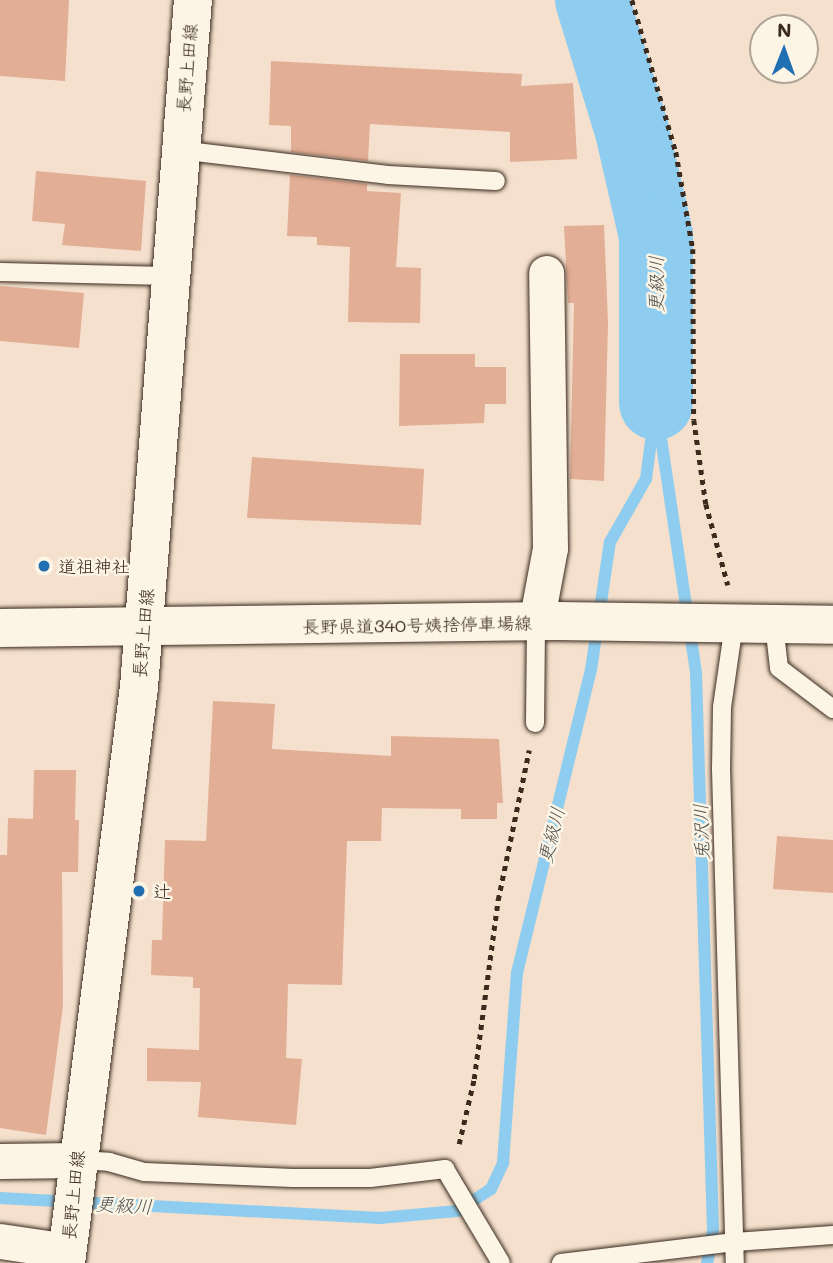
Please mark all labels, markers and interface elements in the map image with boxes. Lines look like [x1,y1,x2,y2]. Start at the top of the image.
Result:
north arrow [749,14,819,84]
text: N [777,17,792,42]
street label: 長野上田線 [172,22,202,114]
water label: 更級川 [645,256,667,312]
place label: 道祖神社 [58,555,130,577]
marker: 道祖神社 [36,558,52,574]
street label: 長野上田線 [128,587,158,679]
street label: 長野県道340号姨捨停車場線 [302,612,532,638]
water label: 兎沢川 [689,803,713,861]
water label: 更級川 [533,805,569,865]
place label: 辻 [153,880,171,902]
marker: 辻 [131,883,147,899]
street label: 長野上田線 [58,1149,88,1241]
water label: 更級川 [95,1192,153,1218]

